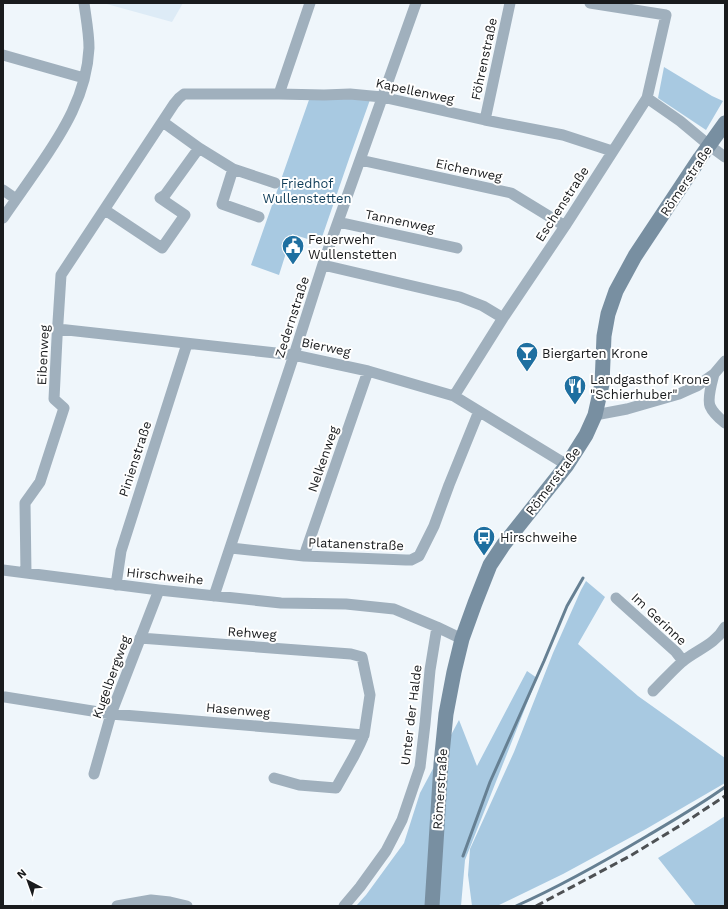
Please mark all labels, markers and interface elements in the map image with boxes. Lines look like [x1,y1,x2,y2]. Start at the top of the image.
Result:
street label: Föhrenstraße [468,16,500,102]
street label: Kapellenweg [374,75,456,107]
street label: Römerstraße [657,143,715,219]
street label: Eichenweg [434,156,504,184]
street label: Eschenstraße [532,164,592,244]
park label: Friedhof Wullenstetten [263,176,352,206]
street label: Tannenweg [364,206,436,236]
place label: Feuerwehr Wullenstetten [308,232,397,262]
public building icon: Feuerwehr Wullenstetten [280,233,306,266]
street label: Zedernstraße [272,274,312,360]
street label: Eibenweg [34,324,52,386]
street label: Bierweg [300,334,352,360]
bar icon: Biergarten Krone [514,340,540,373]
place label: Biergarten Krone [542,346,648,361]
place label: Landgasthof Krone "Schierhuber" [590,372,710,402]
restaurant icon: Landgasthof Krone "Schierhuber" [562,373,588,406]
street label: Pinienstraße [116,419,154,499]
street label: Nelkenweg [305,424,341,494]
street label: Römerstraße [523,444,583,518]
bus stop icon: Hirschweihe [471,524,497,557]
place label: Hirschweihe [500,530,577,545]
street label: Platanenstraße [308,535,404,553]
street label: Hirschweihe [126,565,204,587]
street label: Im Gerinne [628,590,690,648]
street label: Rehweg [227,624,277,642]
street label: Kugelbergweg [89,633,133,721]
street label: Unter der Halde [397,664,425,766]
street label: Hasenweg [205,700,271,720]
street label: Römerstraße [430,748,450,830]
north arrow [8,861,48,901]
text: N [14,866,29,881]

